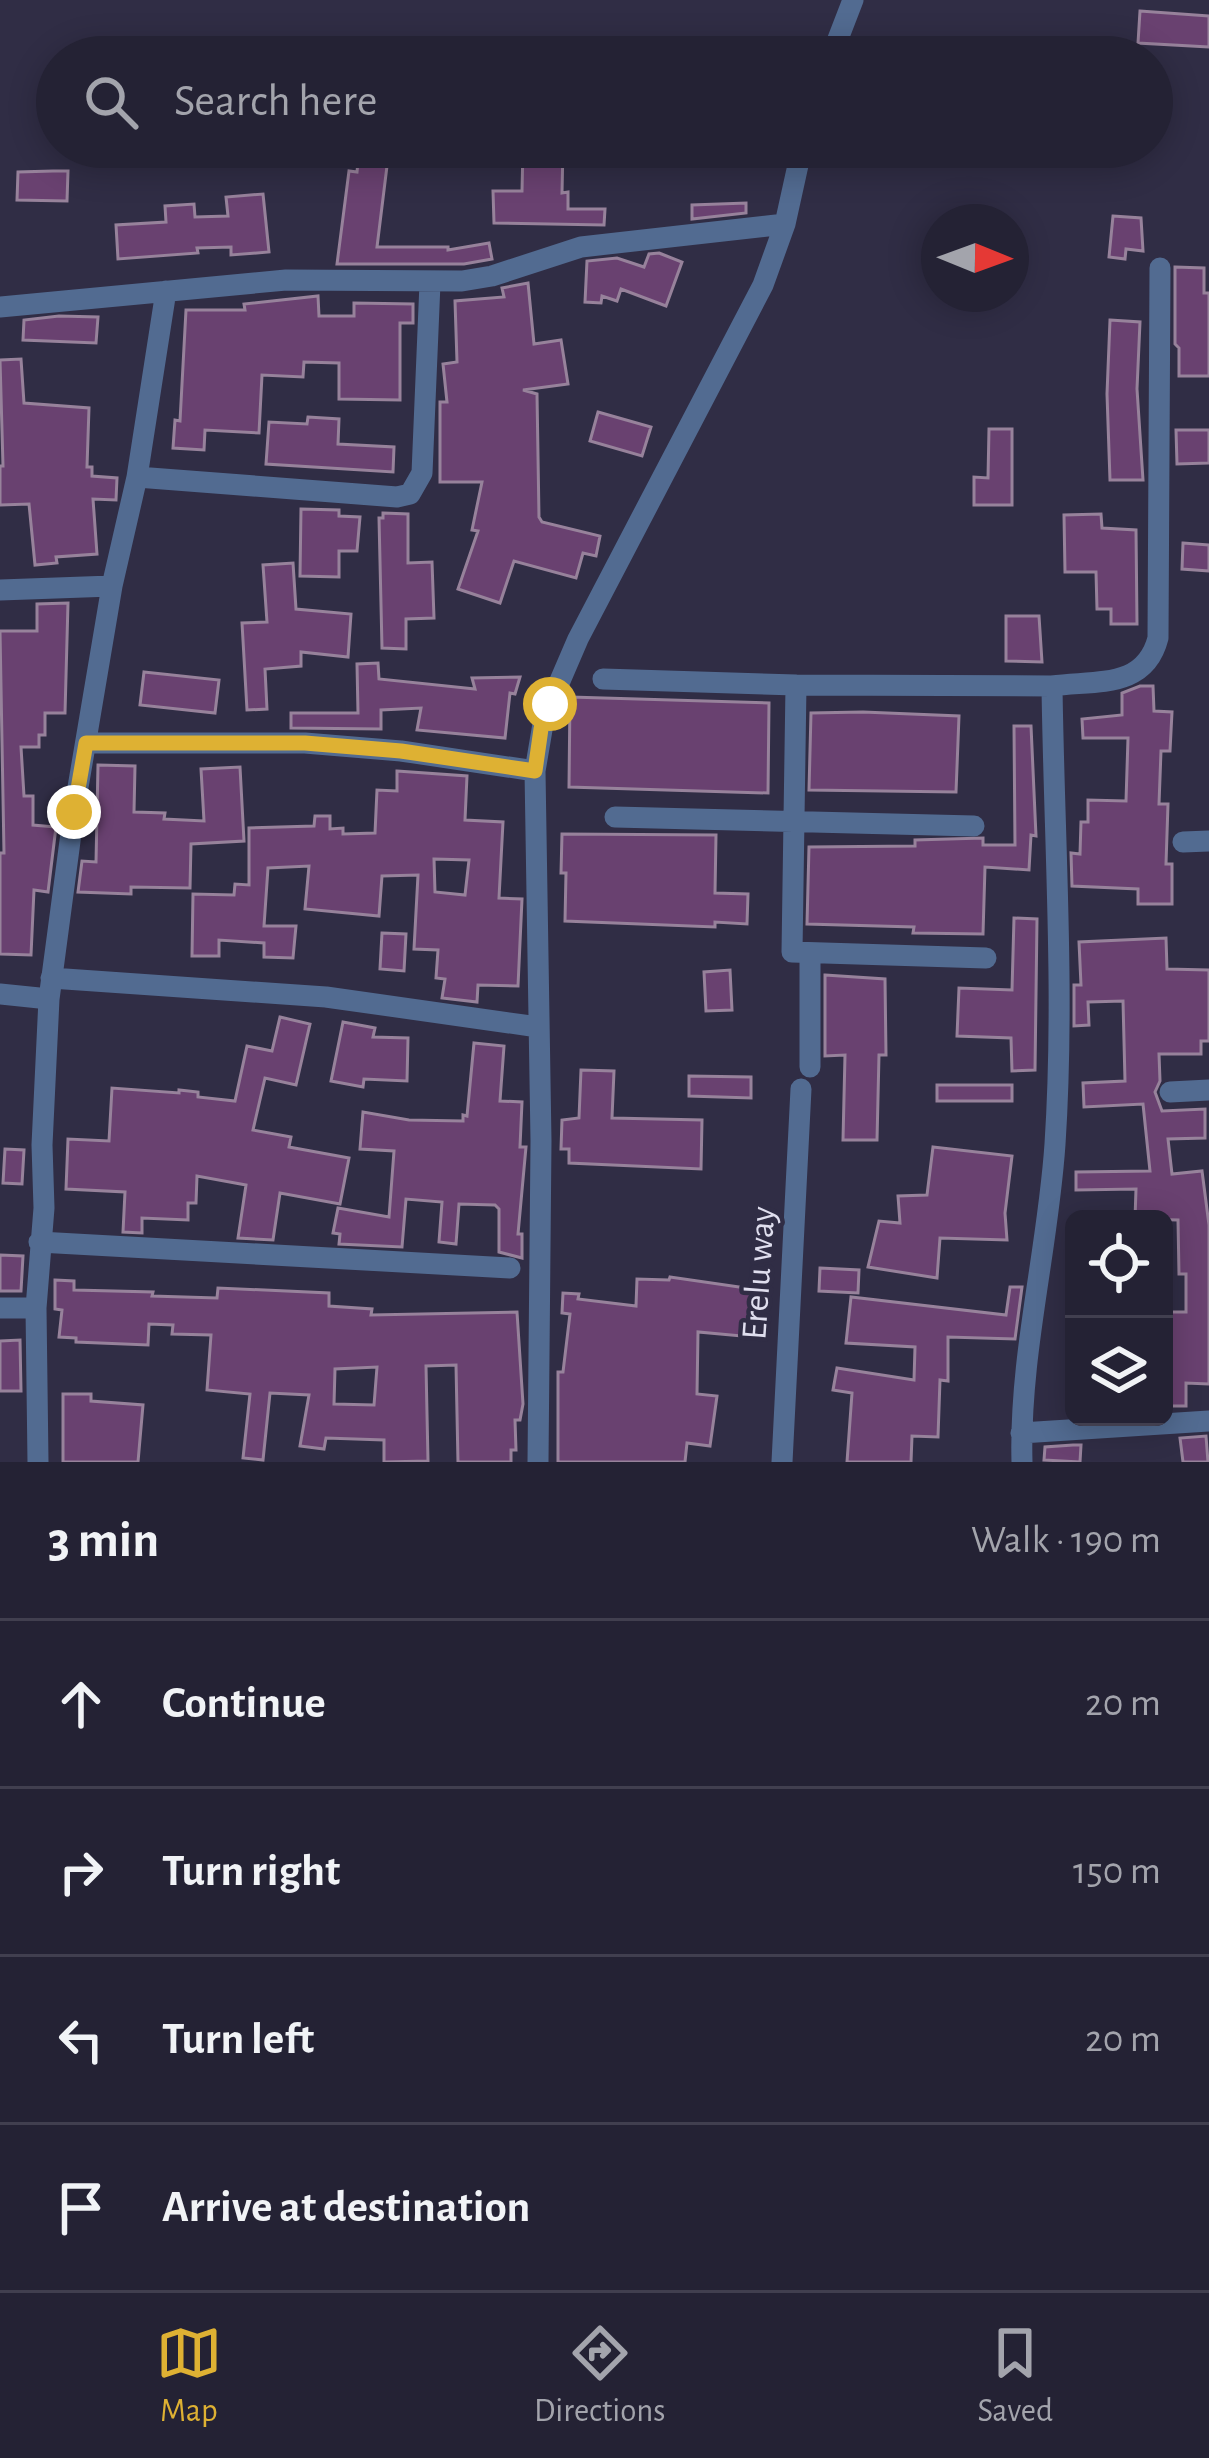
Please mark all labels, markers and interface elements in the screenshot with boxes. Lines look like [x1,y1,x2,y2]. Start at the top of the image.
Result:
search box [36,36,1173,168]
icon: search [78,69,144,135]
text: Search here [174,79,377,124]
north arrow [921,204,1029,312]
route start [523,677,577,731]
route end [47,785,101,839]
street label: Erelu way [736,1205,782,1341]
map controls [1065,1210,1173,1426]
button: locate [1065,1210,1173,1318]
button: layers [1065,1318,1173,1426]
text: 3 min [48,1515,159,1566]
text: Walk · 190 m [971,1521,1161,1560]
icon: ahead [48,1671,114,1737]
text: Continue [162,1681,326,1726]
text: 20 m [1085,1684,1161,1723]
icon: right [48,1839,114,1905]
text: Turn right [162,1849,340,1894]
text: 150 m [1073,1852,1161,1891]
icon: left [48,2007,114,2073]
text: Turn left [162,2017,314,2062]
text: 20 m [1085,2020,1161,2059]
icon: arrive [48,2175,114,2241]
text: Arrive at destination [162,2185,530,2230]
tab: Map [156,2320,222,2432]
tab: Directions [534,2320,665,2432]
tab: Saved [977,2320,1053,2432]

